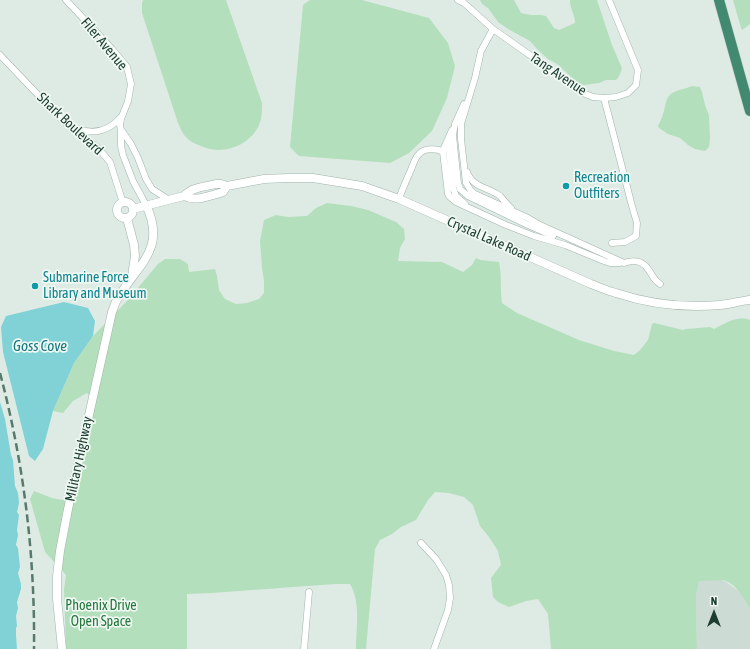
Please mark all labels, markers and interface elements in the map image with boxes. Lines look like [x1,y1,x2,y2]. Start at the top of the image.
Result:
street label: Filer Avenue [77,14,131,74]
street label: Tang Avenue [526,49,590,99]
street label: Shark Boulevard [34,89,106,159]
place label: Recreation Outfiters [574,170,630,202]
marker: Recreation Outfiters [561,181,571,191]
street label: Crystal Lake Road [444,213,534,265]
place label: Submarine Force Library and Museum [43,270,147,302]
marker: Submarine Force Library and Museum [30,281,40,291]
water label: Goss Cove [13,337,67,355]
street label: Military Highway [62,415,96,503]
north arrow [694,593,734,633]
text: N [711,595,717,607]
park label: Phoenix Drive Open Space [65,598,137,630]

